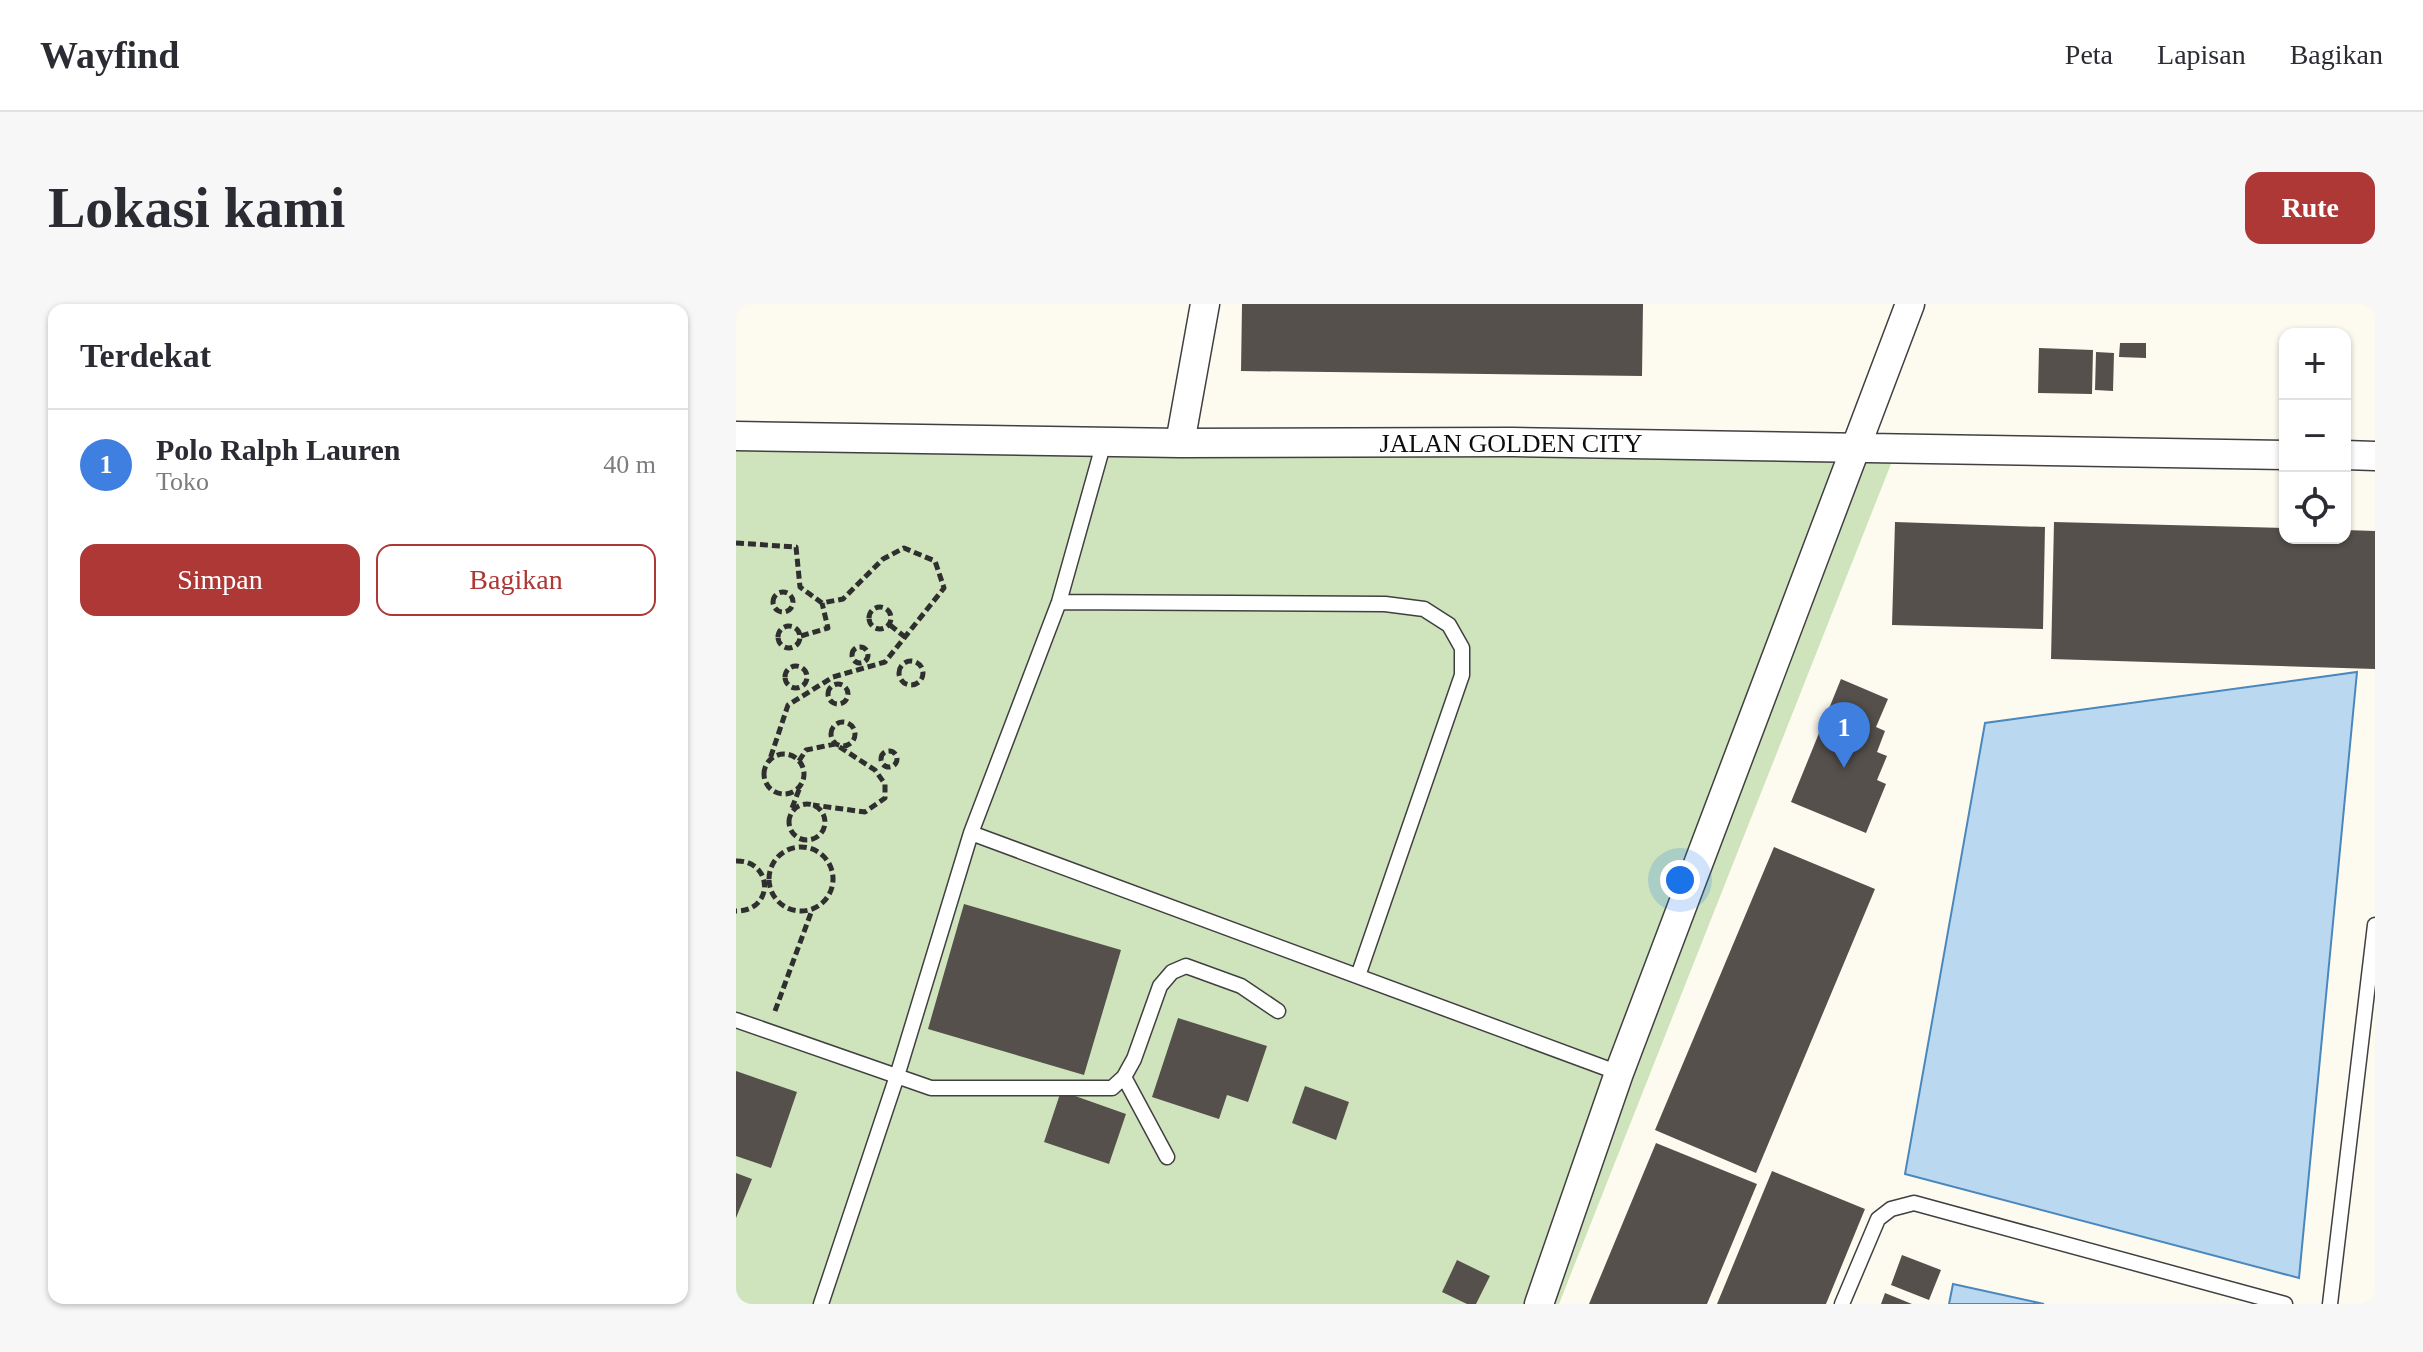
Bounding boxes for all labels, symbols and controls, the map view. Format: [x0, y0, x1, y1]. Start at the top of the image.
text: Wayfind [40, 34, 179, 76]
text: Peta [2065, 39, 2113, 70]
text: Lapisan [2157, 39, 2246, 70]
text: Bagikan [2290, 39, 2383, 70]
button: Rute [2245, 172, 2375, 244]
text: Lokasi kami [48, 177, 345, 239]
map controls [2279, 328, 2351, 544]
button: + [2279, 328, 2351, 400]
text: Terdekat [80, 337, 211, 374]
button: − [2279, 400, 2351, 472]
street label: JALAN GOLDEN CITY [1380, 429, 1643, 458]
text: Polo Ralph Lauren [156, 433, 401, 466]
text: 1 [100, 450, 113, 479]
text: 40 m [603, 450, 656, 479]
text: Toko [156, 467, 209, 496]
button: locate [2279, 472, 2351, 544]
button: Simpan [80, 544, 360, 616]
button: Bagikan [376, 544, 656, 616]
pin: 1 [1818, 702, 1870, 768]
your location [1660, 860, 1700, 900]

